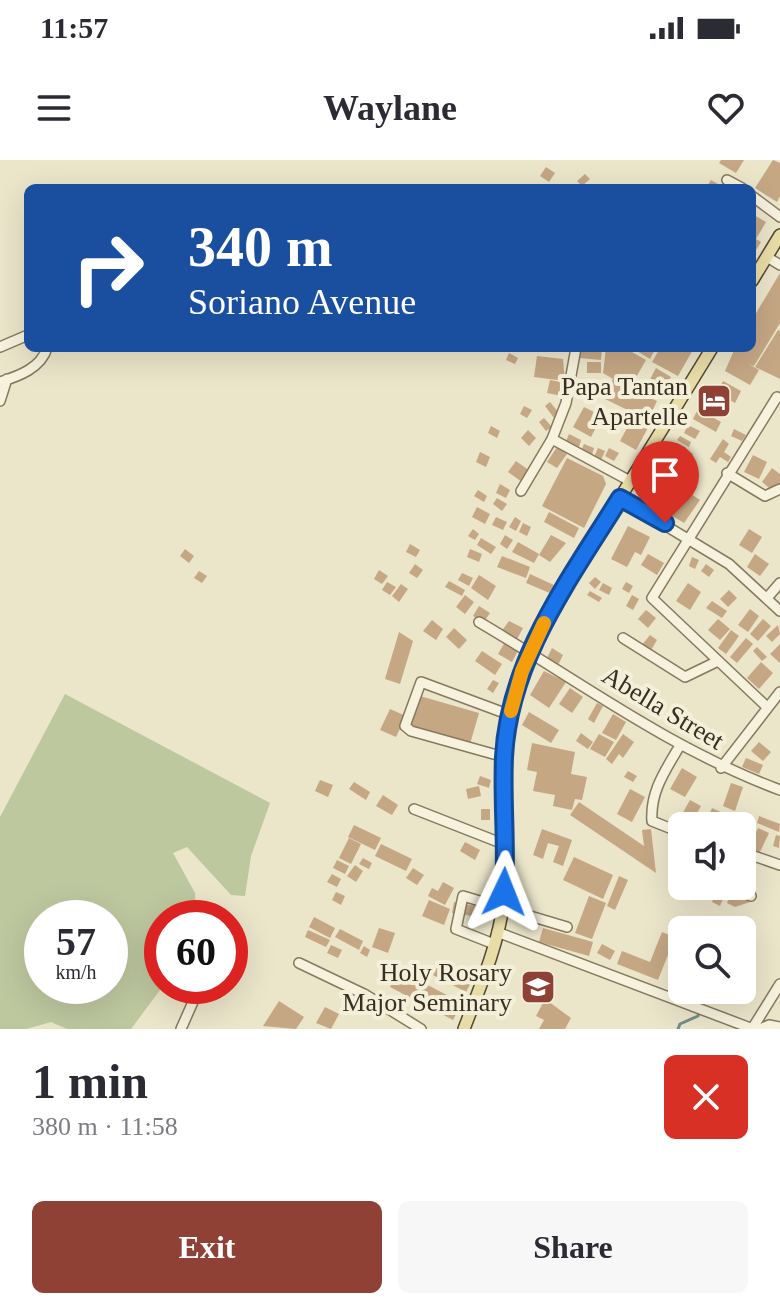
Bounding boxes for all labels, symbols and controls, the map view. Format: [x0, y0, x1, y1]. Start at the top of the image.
text: 11:57 [40, 11, 108, 44]
icon: menu [32, 86, 76, 130]
icon: heart [704, 86, 748, 130]
text: Waylane [323, 88, 457, 128]
icon: right [56, 216, 160, 320]
text: 340 m [188, 216, 333, 278]
text: Soriano Avenue [188, 282, 416, 322]
place label: Papa Tantan Apartelle [561, 372, 688, 431]
hotel icon: Papa Tantan Apartelle [695, 382, 733, 420]
pin [631, 441, 699, 523]
icon: arrive [643, 453, 687, 497]
street label: Abella Street [597, 660, 730, 756]
map controls [668, 812, 756, 1004]
button: sound [668, 812, 756, 900]
position arrow [462, 850, 546, 934]
speed limit sign: 60 [144, 900, 248, 1004]
button: search [668, 916, 756, 1004]
text: 57 [56, 919, 96, 964]
place label: Holy Rosary Major Seminary [342, 958, 512, 1017]
text: km/h [55, 961, 97, 983]
school or university icon: Holy Rosary Major Seminary [519, 968, 557, 1006]
text: 1 min [32, 1055, 148, 1108]
button: close [664, 1055, 748, 1139]
text: 380 m · 11:58 [32, 1112, 178, 1141]
button: Exit [32, 1201, 382, 1293]
button: Share [398, 1201, 748, 1293]

